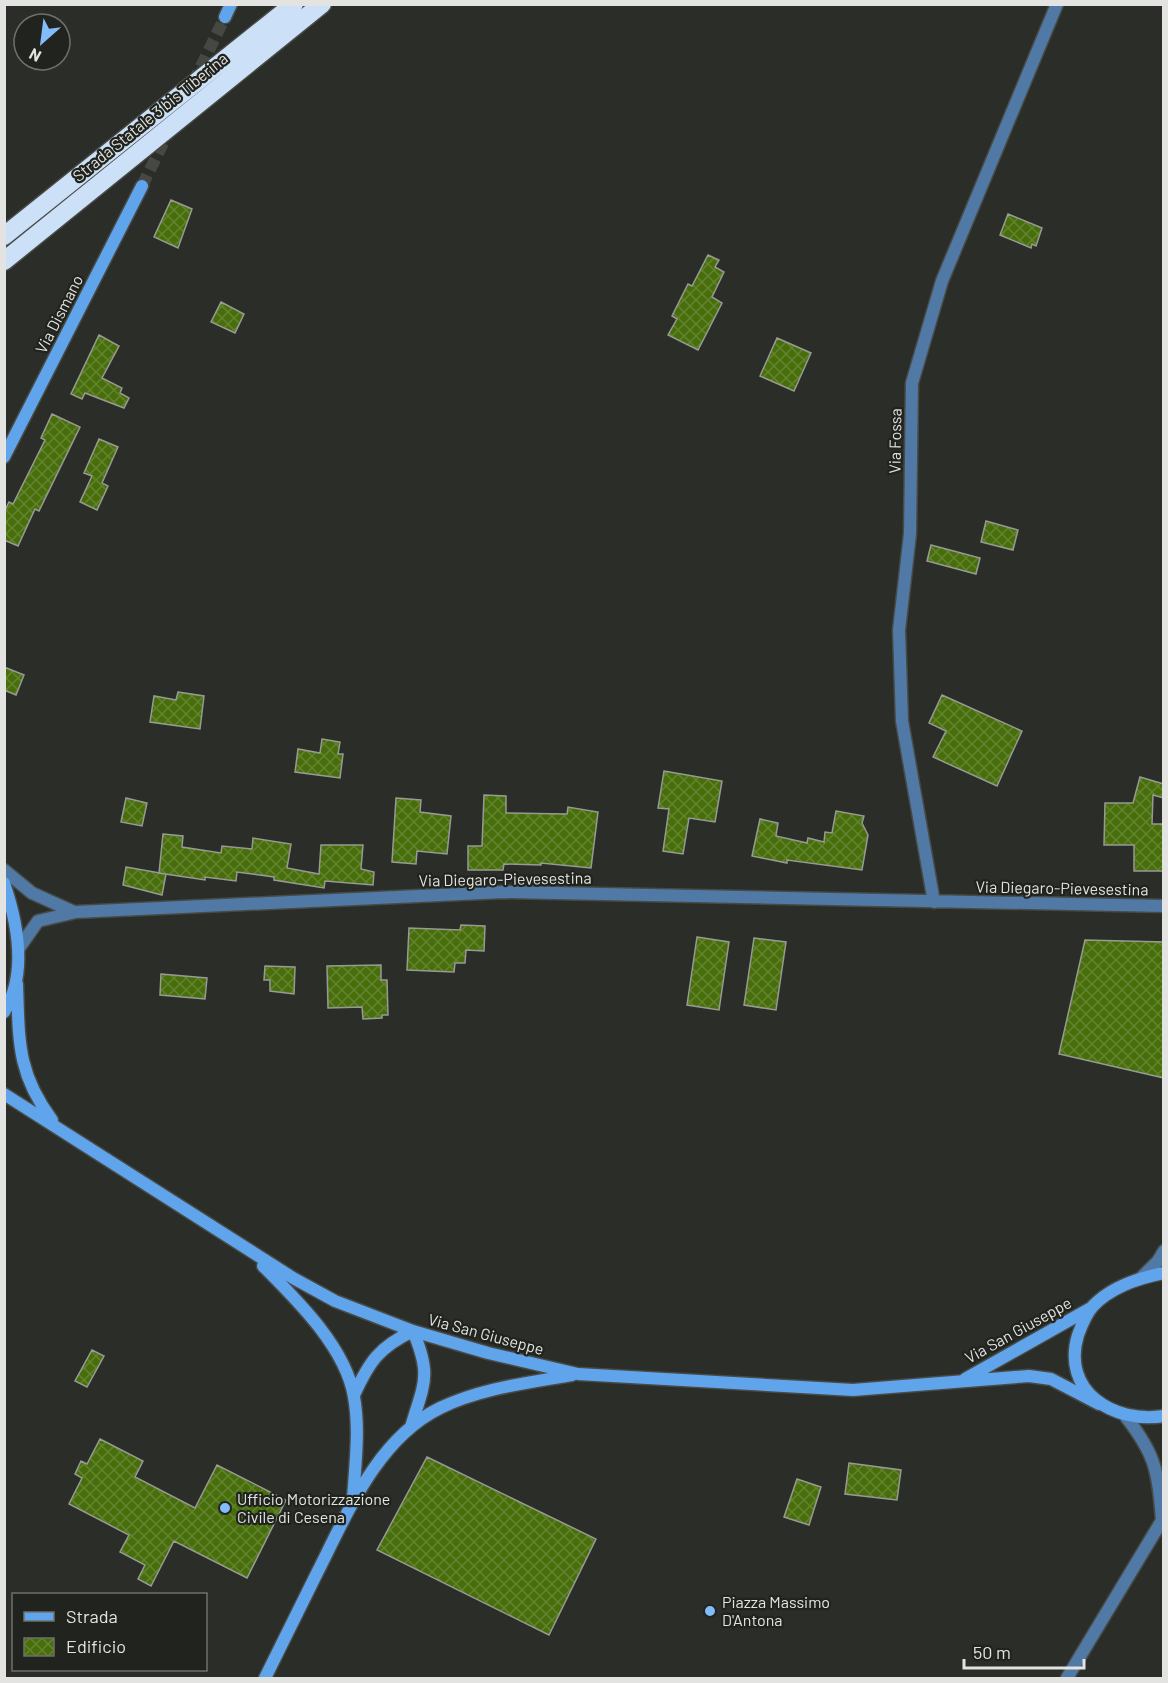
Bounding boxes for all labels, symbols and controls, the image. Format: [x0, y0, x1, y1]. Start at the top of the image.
north arrow [12, 12, 72, 72]
text: N [26, 45, 44, 67]
street label: Strada Statale 3 bis Tiberina [68, 48, 231, 185]
street label: Via Dismano [31, 272, 86, 356]
street label: Via Fossa [884, 408, 905, 474]
street label: Via Diegaro-Pievesestina [418, 867, 592, 890]
street label: Via Diegaro-Pievesestina [975, 876, 1149, 899]
street label: Via San Giuseppe [961, 1292, 1074, 1367]
street label: Via San Giuseppe [426, 1309, 546, 1358]
place label: Ufficio Motorizzazione Civile di Cesena [237, 1489, 390, 1526]
marker: Ufficio Motorizzazione Civile di Cesena [218, 1501, 232, 1515]
place label: Piazza Massimo D'Antona [722, 1592, 830, 1629]
legend [12, 1593, 207, 1671]
marker: Piazza Massimo D'Antona [703, 1604, 717, 1618]
text: Strada [66, 1605, 118, 1627]
scale bar [964, 1632, 1084, 1670]
text: Edificio [66, 1635, 126, 1657]
text: 50 m [973, 1641, 1011, 1663]

